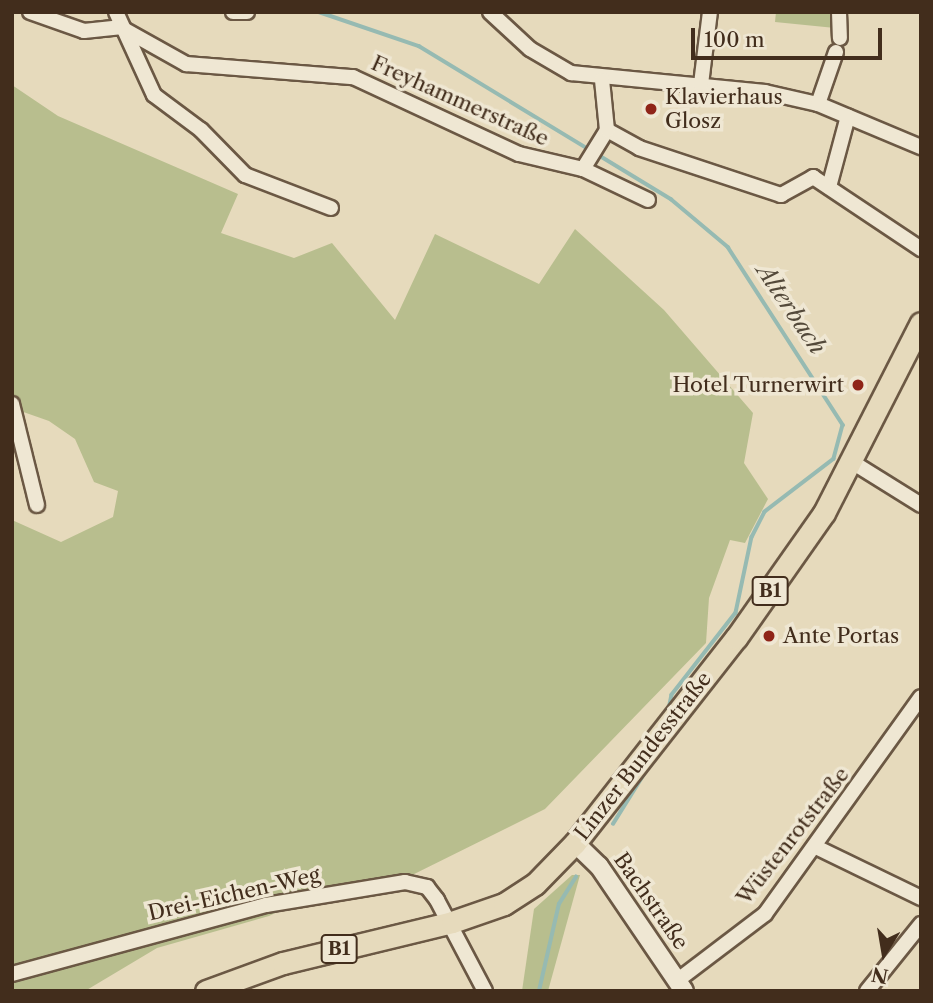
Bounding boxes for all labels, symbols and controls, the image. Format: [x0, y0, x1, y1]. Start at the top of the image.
scale bar [695, 14, 886, 58]
text: 100 m [704, 27, 765, 52]
street label: Freyhammerstraße [367, 51, 553, 151]
place label: Klavierhaus Glosz [665, 84, 783, 134]
marker: Klavierhaus Glosz [643, 101, 659, 117]
water label: Alterbach [751, 258, 831, 360]
place label: Hotel Turnerwirt [672, 372, 844, 398]
marker: Hotel Turnerwirt [850, 377, 866, 393]
road number: B1 [751, 576, 789, 606]
place label: Ante Portas [783, 623, 899, 649]
marker: Ante Portas [761, 628, 777, 644]
street label: Linzer Bundesstraße [569, 667, 717, 845]
street label: Wüstenrotstraße [732, 762, 854, 910]
street label: Bachstraße [608, 848, 694, 954]
street label: Drei-Eichen-Weg [146, 862, 322, 926]
north arrow [849, 919, 919, 989]
road number: B1 [320, 934, 358, 965]
text: N [870, 962, 890, 988]

